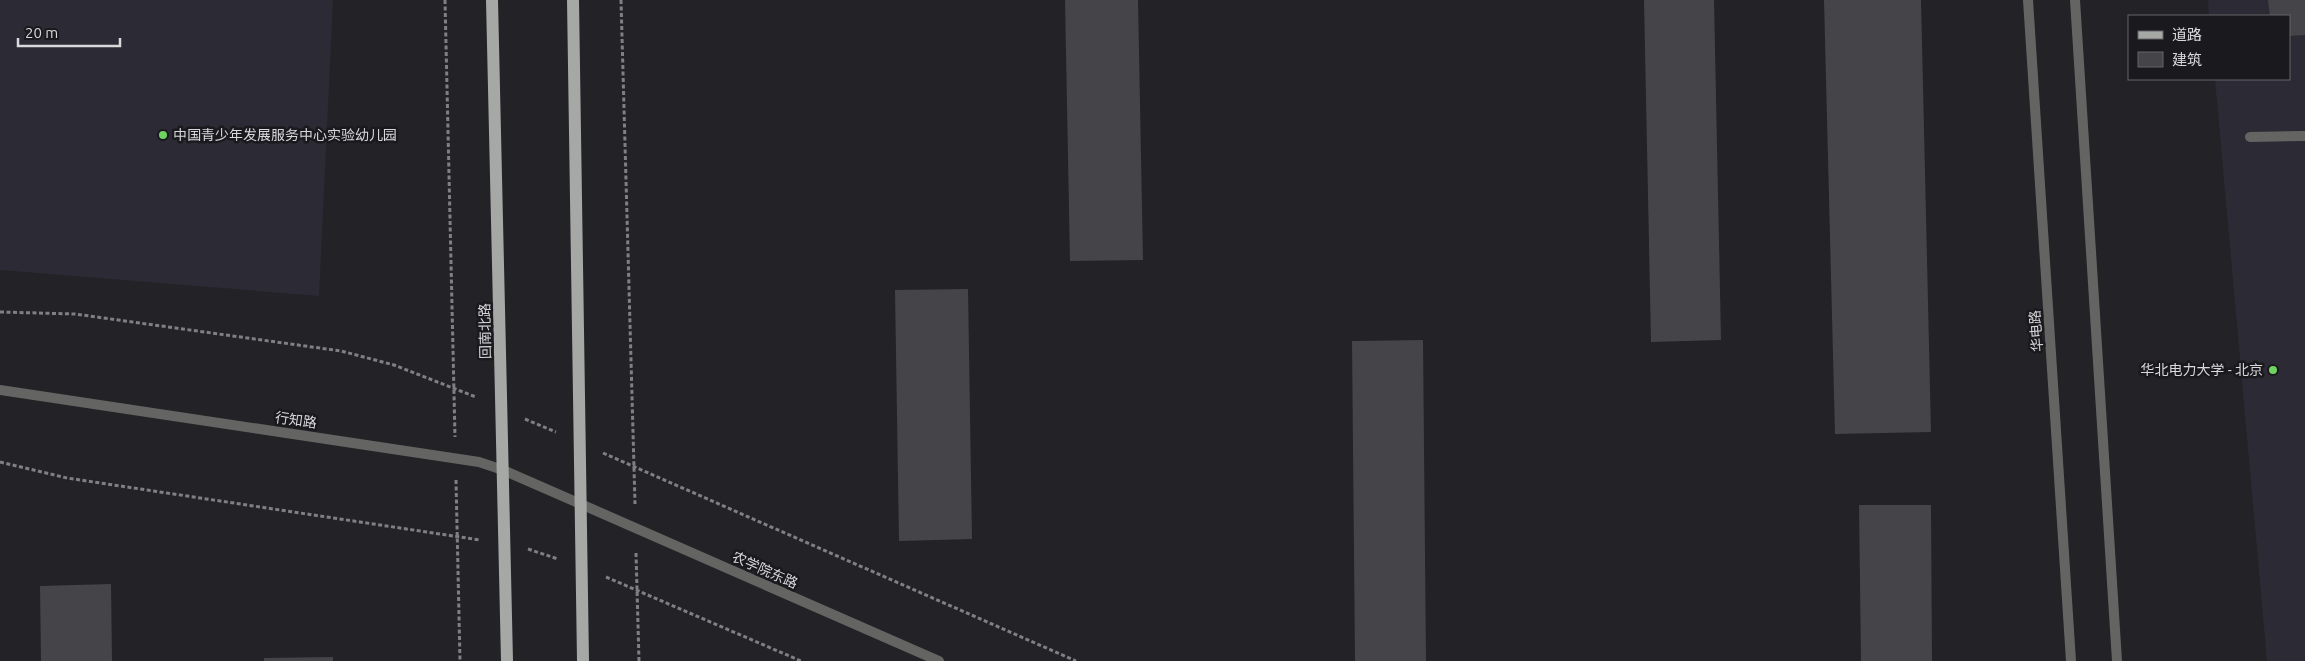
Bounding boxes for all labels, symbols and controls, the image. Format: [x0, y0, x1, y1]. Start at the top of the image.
scale bar [18, 15, 120, 47]
legend [2128, 15, 2290, 80]
text: 20 m [25, 24, 58, 41]
text: 道路 [2172, 26, 2202, 43]
text: 建筑 [2172, 51, 2202, 68]
place label: 中国青少年发展服务中心实验幼儿园 [173, 127, 397, 143]
marker: 中国青少年发展服务中心实验幼儿园 [157, 129, 169, 141]
street label: 回南北路 [477, 303, 493, 359]
street label: 华电路 [2027, 309, 2045, 353]
place label: 华北电力大学 - 北京 [2141, 362, 2263, 378]
marker: 华北电力大学 - 北京 [2267, 364, 2279, 376]
street label: 行知路 [274, 409, 318, 431]
street label: 农学院东路 [730, 548, 800, 592]

